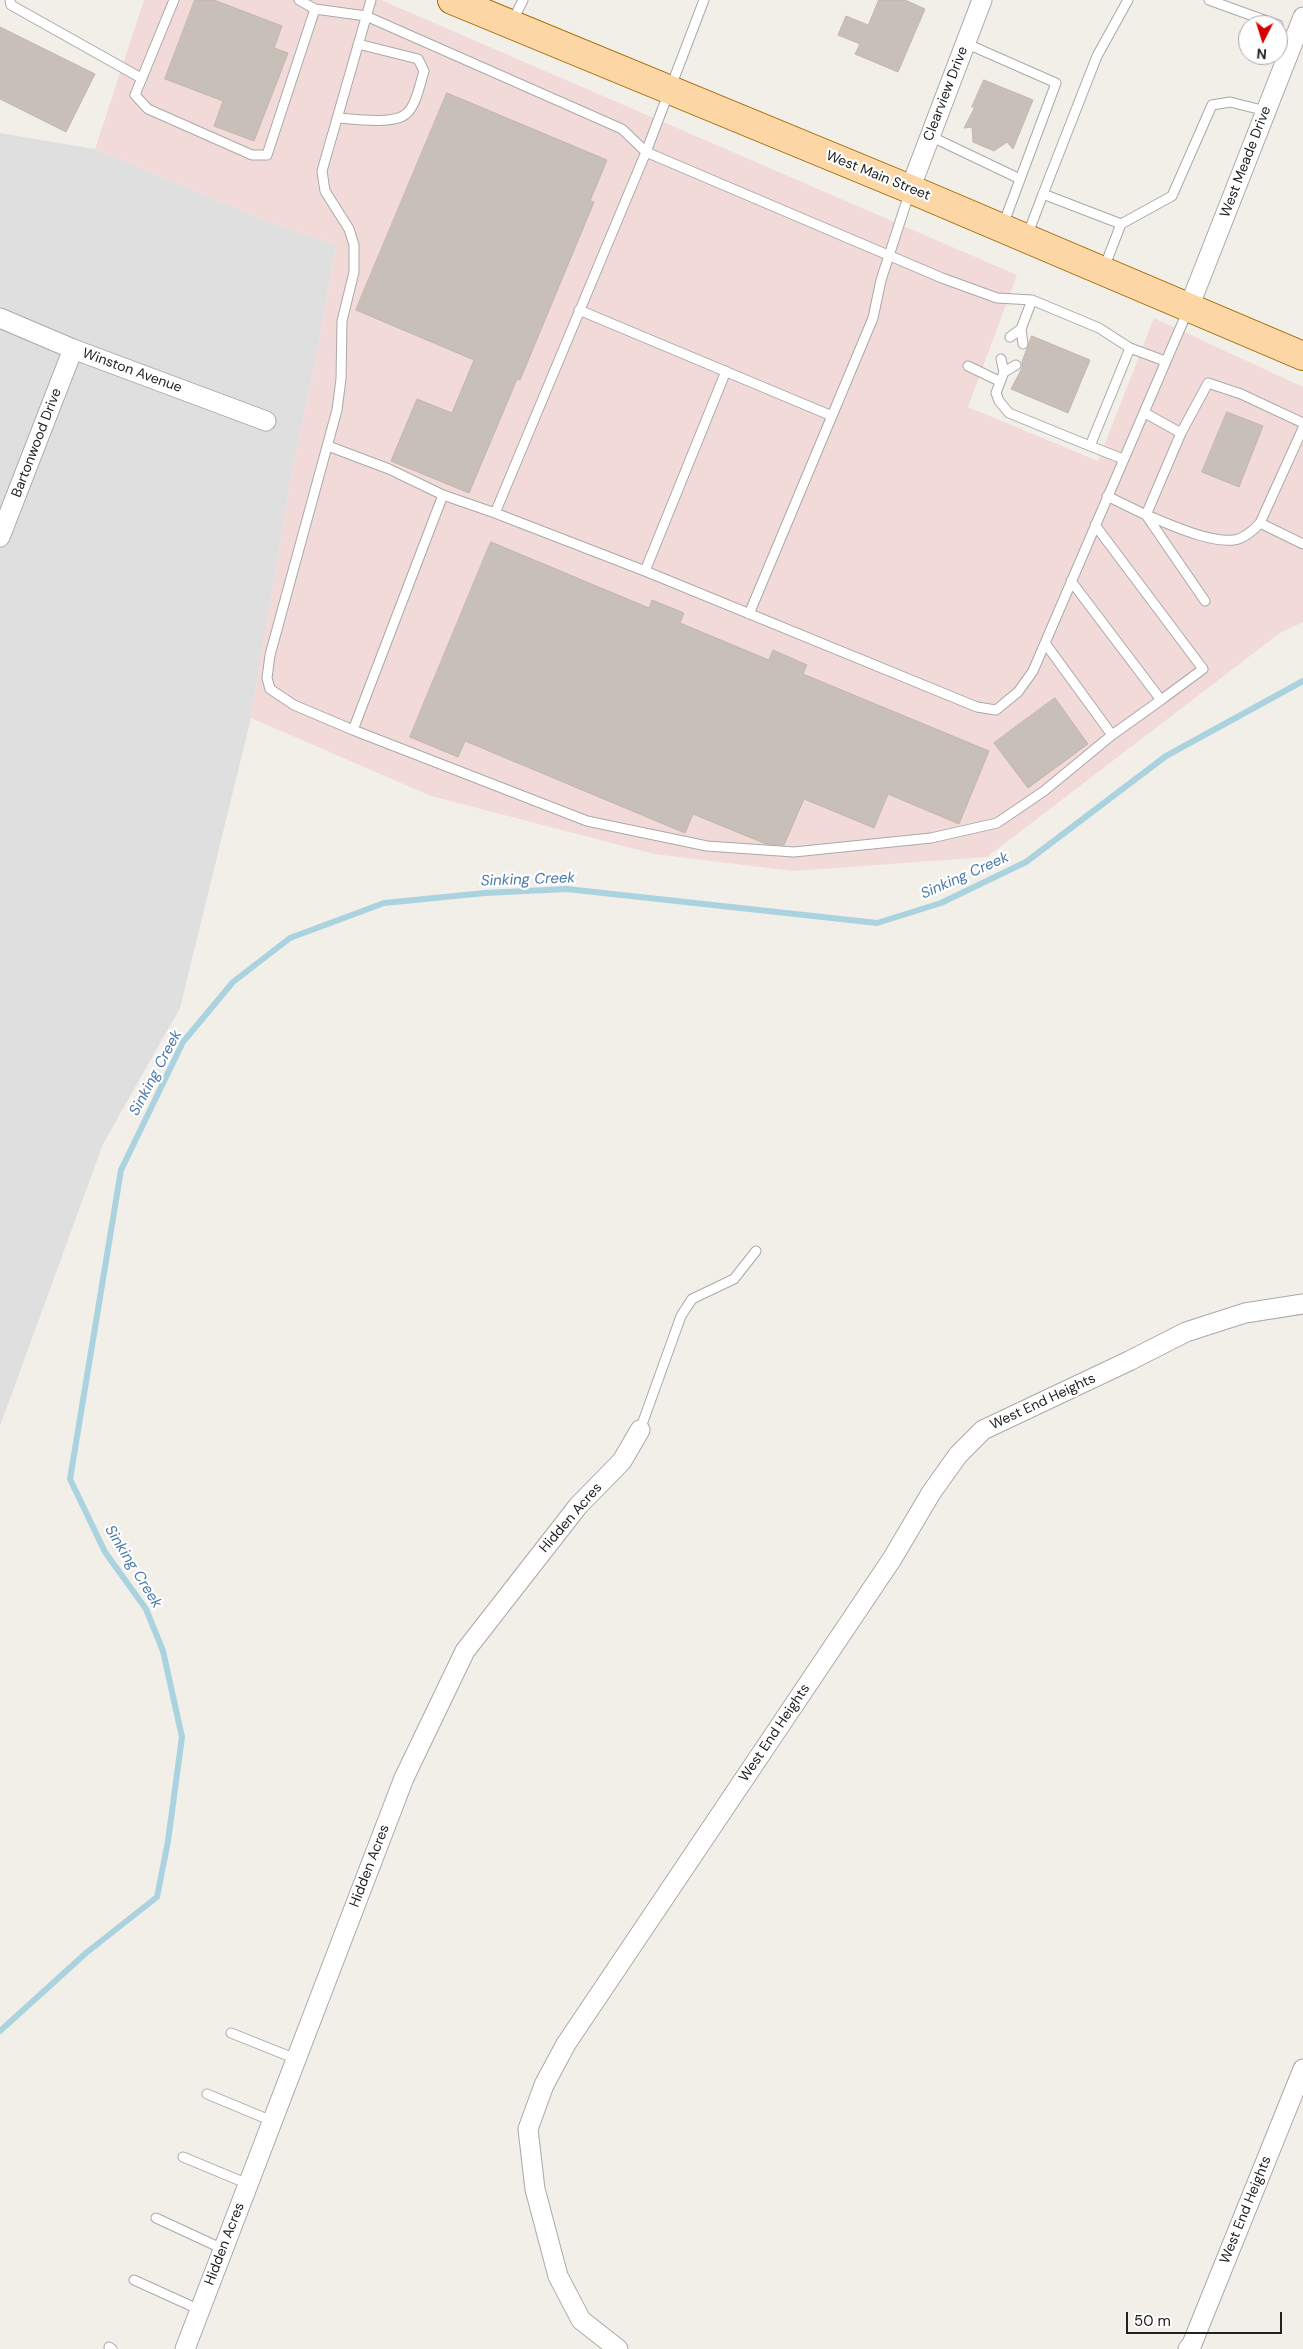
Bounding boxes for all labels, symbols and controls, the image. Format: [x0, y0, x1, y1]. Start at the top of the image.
north arrow [1238, 15, 1288, 65]
street label: Clearview Drive [920, 44, 972, 144]
text: N [1256, 45, 1268, 63]
street label: West Meade Drive [1217, 104, 1275, 220]
street label: West Main Street [823, 147, 933, 205]
street label: Winston Avenue [80, 345, 184, 397]
street label: Bartonwood Drive [8, 386, 66, 500]
water label: Sinking Creek [918, 849, 1012, 903]
water label: Sinking Creek [481, 869, 575, 891]
water label: Sinking Creek [126, 1027, 186, 1119]
street label: West End Heights [988, 1370, 1098, 1434]
street label: Hidden Acres [536, 1480, 606, 1556]
water label: Sinking Creek [100, 1522, 166, 1612]
street label: West End Heights [736, 1681, 814, 1785]
street label: Hidden Acres [347, 1822, 393, 1910]
street label: West End Heights [1217, 2154, 1275, 2266]
street label: Hidden Acres [202, 2200, 248, 2288]
scale bar [1128, 2302, 1284, 2334]
text: 50 m [1134, 2311, 1171, 2331]

